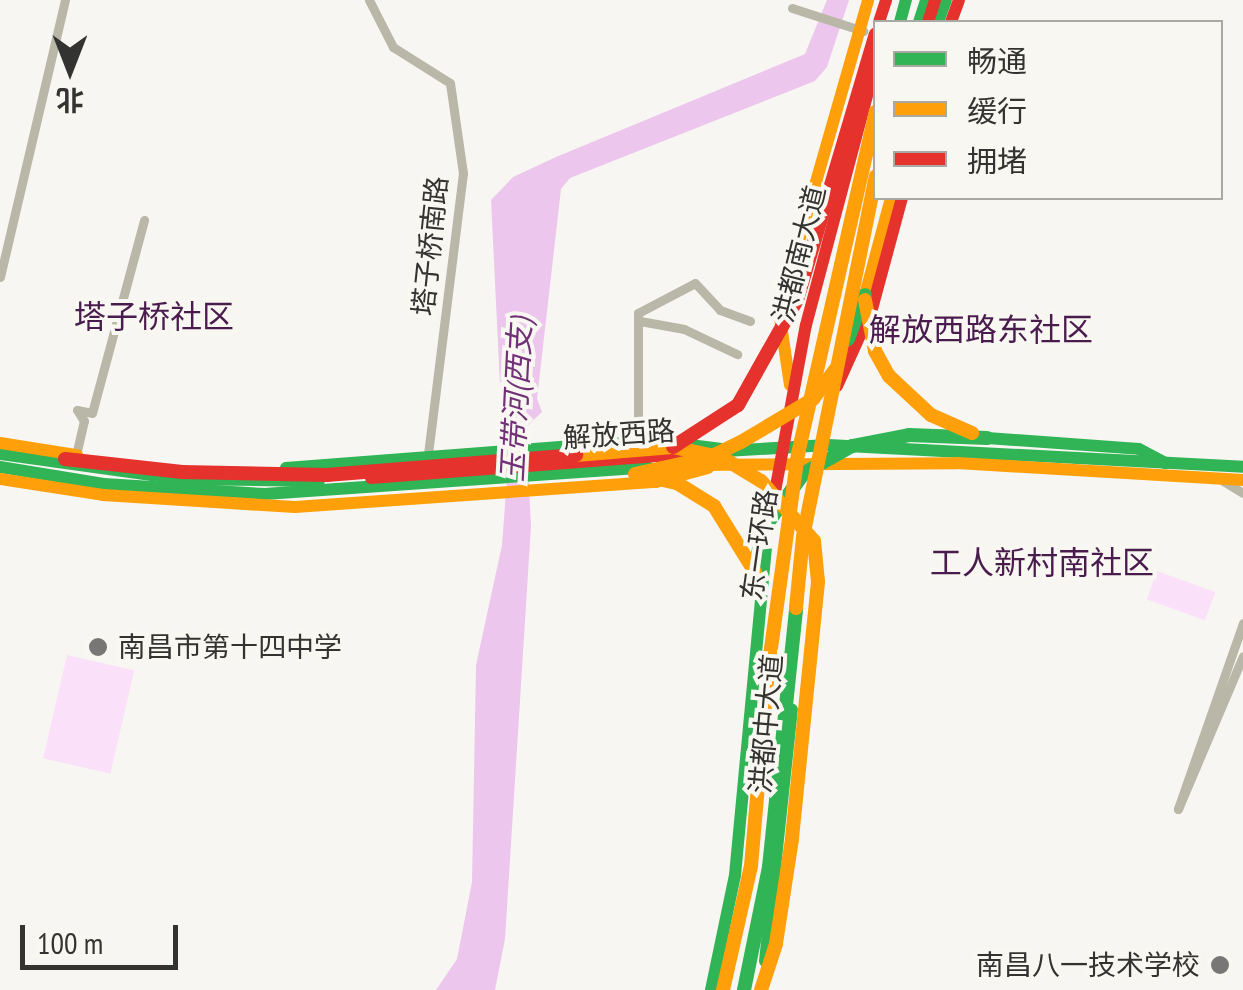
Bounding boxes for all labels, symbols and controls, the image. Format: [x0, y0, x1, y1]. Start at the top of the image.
north arrow [20, 20, 120, 120]
legend [873, 20, 1223, 200]
text: 畅通 [967, 41, 1027, 80]
text: 北 [56, 82, 84, 119]
text: 缓行 [967, 91, 1027, 130]
text: 拥堵 [967, 141, 1027, 180]
street label: 塔子桥南路 [406, 175, 454, 317]
street label: 洪都南大道 [766, 182, 832, 326]
district label: 塔子桥社区 [74, 297, 234, 335]
district label: 解放西路东社区 [869, 310, 1093, 348]
water label: 玉带河(西支) [494, 317, 538, 483]
street label: 解放西路 [562, 413, 676, 455]
street label: 东一环路 [735, 487, 783, 603]
district label: 工人新村南社区 [930, 543, 1154, 581]
place label: 南昌市第十四中学 [118, 630, 342, 664]
marker: 南昌市第十四中学 [87, 636, 109, 658]
street label: 洪都中大道 [743, 653, 789, 795]
scale bar [25, 905, 182, 967]
text: 100 m [37, 923, 103, 962]
place label: 南昌八一技术学校 [976, 948, 1200, 982]
marker: 南昌八一技术学校 [1209, 954, 1231, 976]

